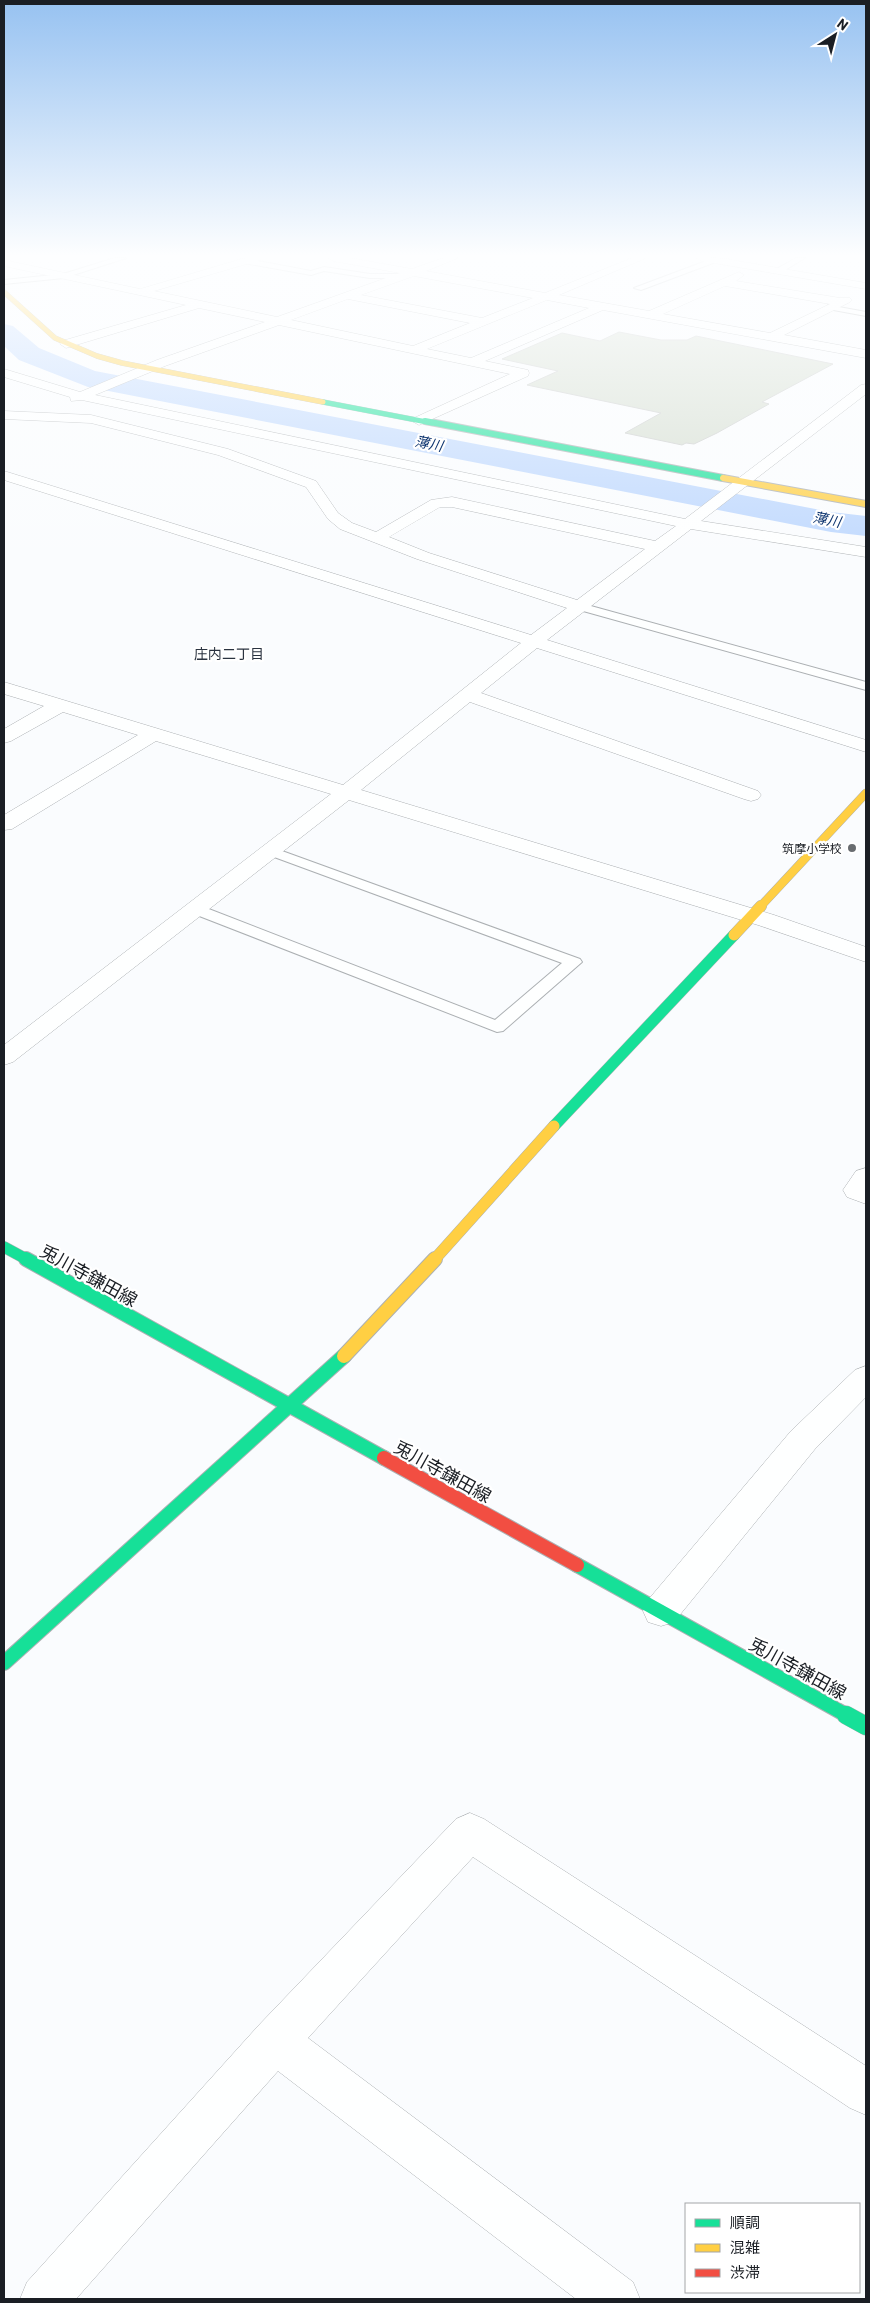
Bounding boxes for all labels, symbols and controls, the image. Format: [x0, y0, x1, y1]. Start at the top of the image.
north arrow [810, 10, 860, 60]
text: N [834, 14, 852, 34]
water label: 薄川 [414, 432, 446, 454]
water label: 薄川 [812, 508, 844, 530]
district label: 庄内二丁目 [194, 645, 264, 662]
place label: 筑摩小学校 [782, 841, 842, 855]
marker: 筑摩小学校 [846, 842, 858, 854]
street label: 兎川寺鎌田線 [36, 1239, 142, 1311]
street label: 兎川寺鎌田線 [390, 1435, 496, 1507]
street label: 兎川寺鎌田線 [745, 1632, 851, 1704]
legend [685, 2203, 860, 2293]
text: 順調 [730, 2213, 760, 2231]
text: 混雑 [730, 2238, 760, 2256]
text: 渋滞 [730, 2263, 760, 2281]

